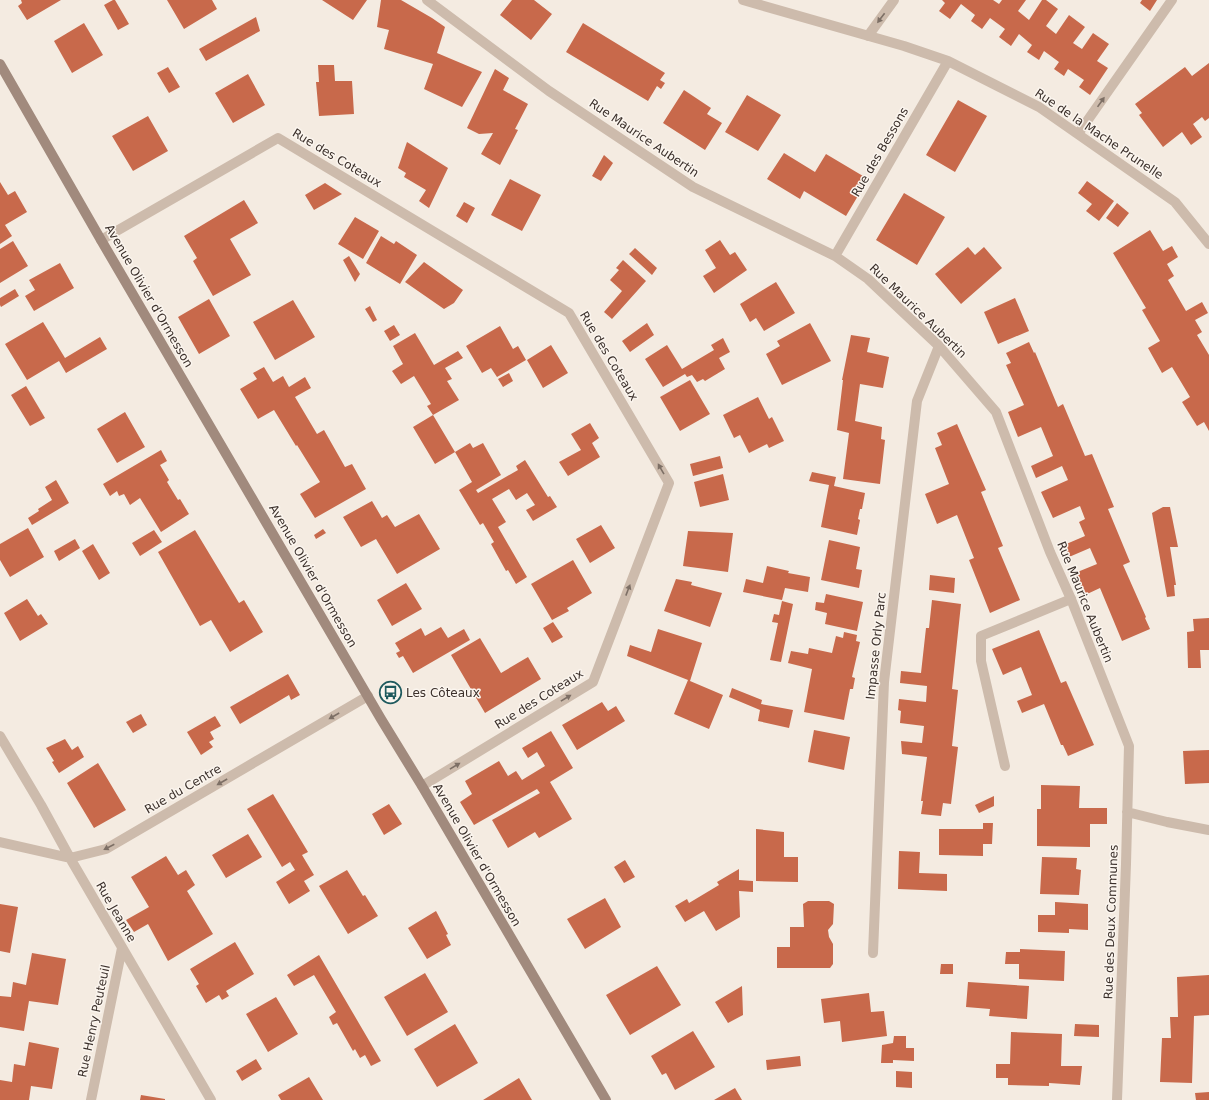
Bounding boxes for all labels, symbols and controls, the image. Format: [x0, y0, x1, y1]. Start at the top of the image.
one-way arrow [877, 12, 885, 23]
street label: Rue de la Mache Prunelle [1032, 86, 1166, 182]
street label: Rue Maurice Aubertin [586, 96, 702, 180]
one-way arrow [1097, 97, 1105, 107]
street label: Rue des Bessons [849, 105, 911, 199]
street label: Rue des Coteaux [290, 126, 384, 190]
street label: Avenue Olivier d'Ormesson [102, 222, 196, 370]
street label: Rue Maurice Aubertin [867, 261, 969, 361]
street label: Rue des Coteaux [577, 309, 641, 403]
one-way arrow [658, 463, 665, 475]
street label: Avenue Olivier d'Ormesson [266, 502, 360, 650]
street label: Rue Maurice Aubertin [1054, 539, 1116, 665]
one-way arrow [626, 583, 632, 595]
street label: Impasse Orly Parc [863, 592, 889, 700]
street label: Rue des Coteaux [492, 666, 586, 732]
bus stop icon: Les Côteaux [378, 680, 404, 706]
place label: Les Côteaux [406, 686, 480, 700]
one-way arrow [560, 695, 572, 702]
one-way arrow [328, 713, 340, 720]
street label: Rue du Centre [142, 761, 224, 817]
one-way arrow [449, 762, 461, 769]
one-way arrow [216, 778, 228, 785]
street label: Avenue Olivier d'Ormesson [430, 781, 524, 929]
one-way arrow [104, 844, 115, 850]
street label: Rue des Deux Communes [1101, 844, 1121, 1000]
street label: Rue Jeanne [93, 879, 139, 945]
street label: Rue Henry Peuteuil [75, 963, 113, 1079]

